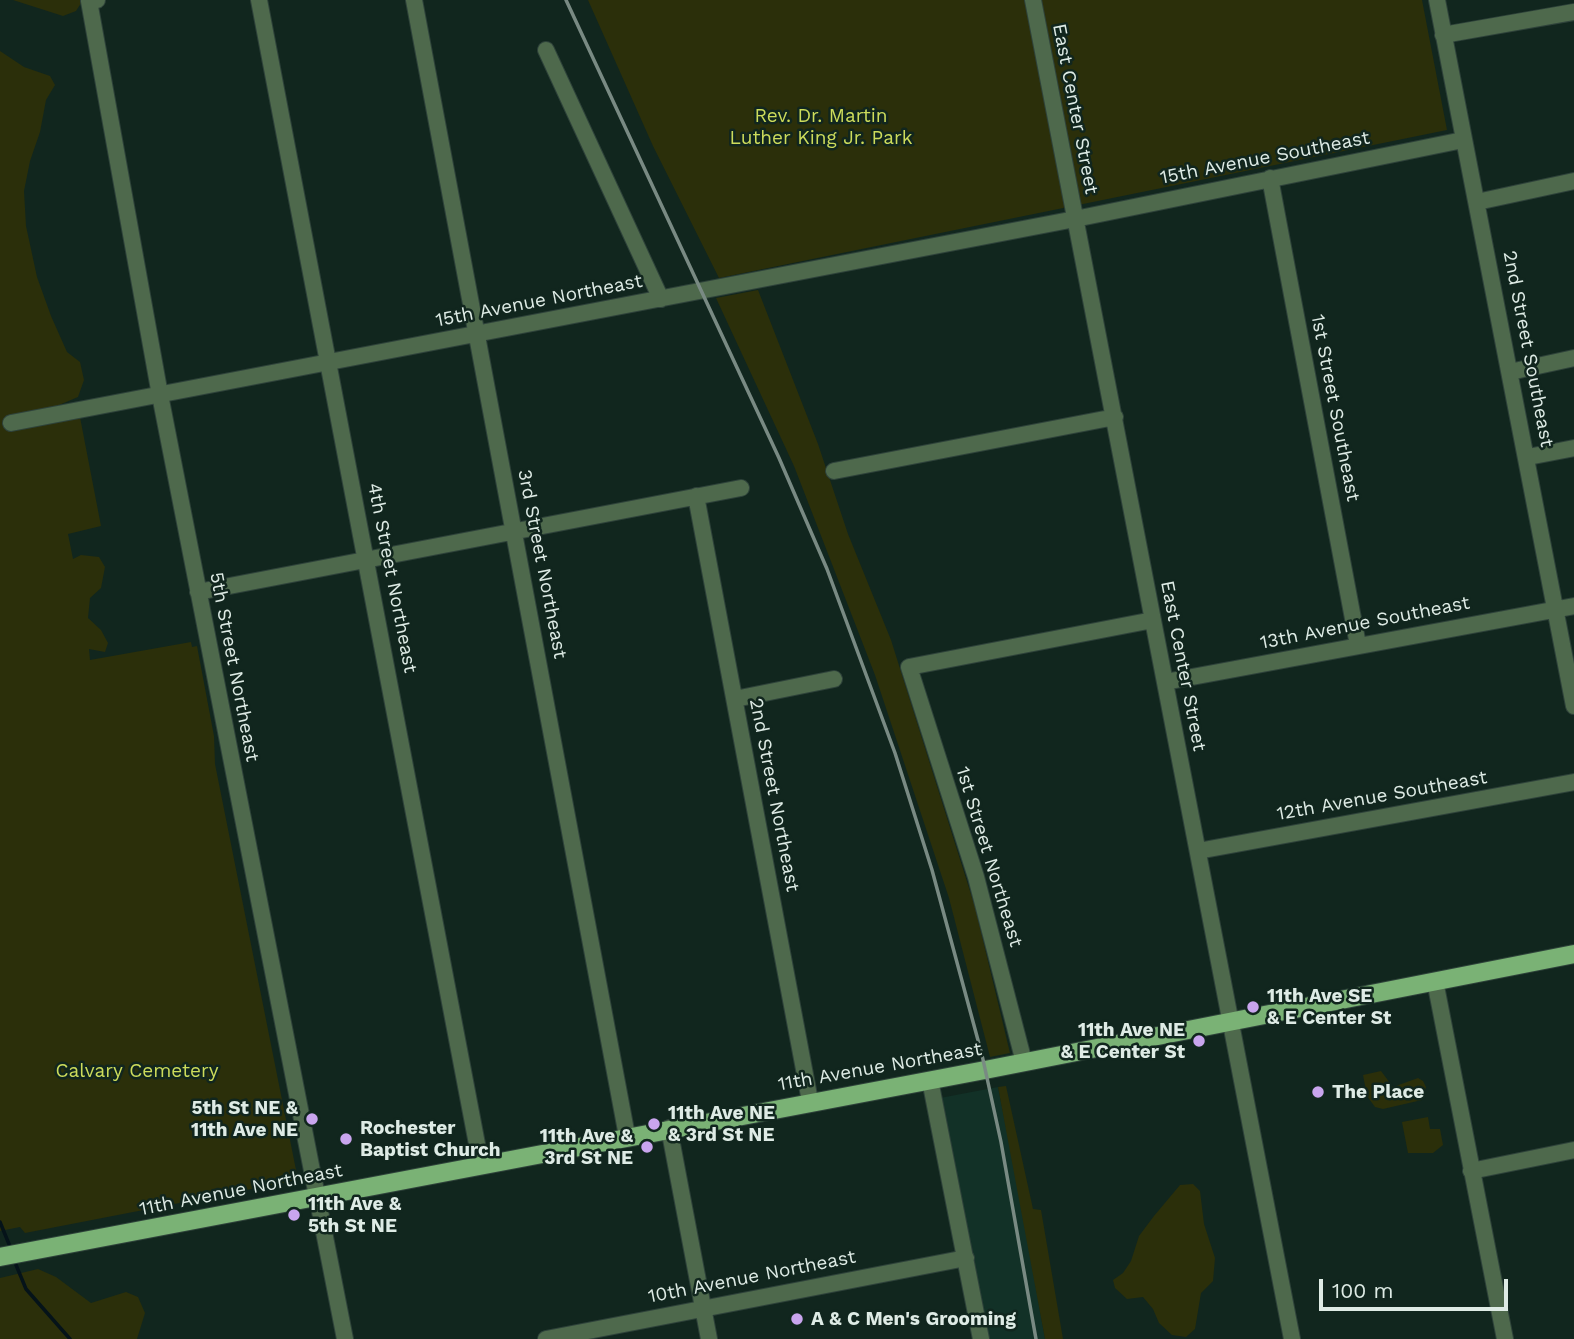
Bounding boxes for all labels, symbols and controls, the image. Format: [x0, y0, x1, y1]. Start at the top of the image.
street label: East Center Street [1047, 22, 1103, 196]
park label: Rev. Dr. Martin Luther King Jr. Park [730, 105, 912, 149]
street label: 15th Avenue Southeast [1158, 126, 1372, 190]
street label: 2nd Street Southeast [1498, 249, 1558, 449]
street label: 15th Avenue Northeast [434, 270, 644, 332]
street label: 1st Street Southeast [1306, 312, 1364, 504]
street label: 3rd Street Northeast [512, 467, 572, 661]
street label: 4th Street Northeast [362, 481, 422, 675]
street label: 5th Street Northeast [204, 570, 264, 764]
street label: East Center Street [1155, 579, 1211, 753]
street label: 13th Avenue Southeast [1258, 591, 1472, 655]
street label: 2nd Street Northeast [744, 696, 804, 894]
street label: 1st Street Northeast [951, 764, 1027, 950]
street label: 12th Avenue Southeast [1275, 766, 1489, 826]
place label: 11th Ave SE & E Center St [1267, 985, 1391, 1029]
marker: 11th Ave SE & E Center St [1245, 999, 1261, 1015]
place label: 11th Ave NE & E Center St [1061, 1019, 1185, 1063]
marker: 11th Ave NE & E Center St [1191, 1033, 1207, 1049]
street label: 11th Avenue Northeast [776, 1038, 984, 1096]
park label: Calvary Cemetery [56, 1060, 218, 1082]
place label: The Place [1332, 1081, 1424, 1103]
marker: The Place [1310, 1084, 1326, 1100]
place label: 5th St NE & 11th Ave NE [191, 1097, 298, 1141]
place label: 11th Ave NE & 3rd St NE [668, 1102, 775, 1146]
marker: 5th St NE & 11th Ave NE [304, 1111, 320, 1127]
marker: 11th Ave NE & 3rd St NE [646, 1116, 662, 1132]
place label: Rochester Baptist Church [360, 1117, 501, 1161]
place label: 11th Ave & 3rd St NE [540, 1125, 633, 1169]
marker: Rochester Baptist Church [338, 1131, 354, 1147]
marker: 11th Ave & 3rd St NE [639, 1139, 655, 1155]
street label: 11th Avenue Northeast [137, 1159, 345, 1221]
place label: 11th Ave & 5th St NE [308, 1193, 401, 1237]
marker: 11th Ave & 5th St NE [286, 1207, 302, 1223]
street label: 10th Avenue Northeast [646, 1246, 858, 1308]
scale bar [1322, 1266, 1511, 1310]
text: 100 m [1332, 1278, 1394, 1303]
place label: A & C Men's Grooming [811, 1308, 1016, 1330]
marker: A & C Men's Grooming [789, 1311, 805, 1327]

